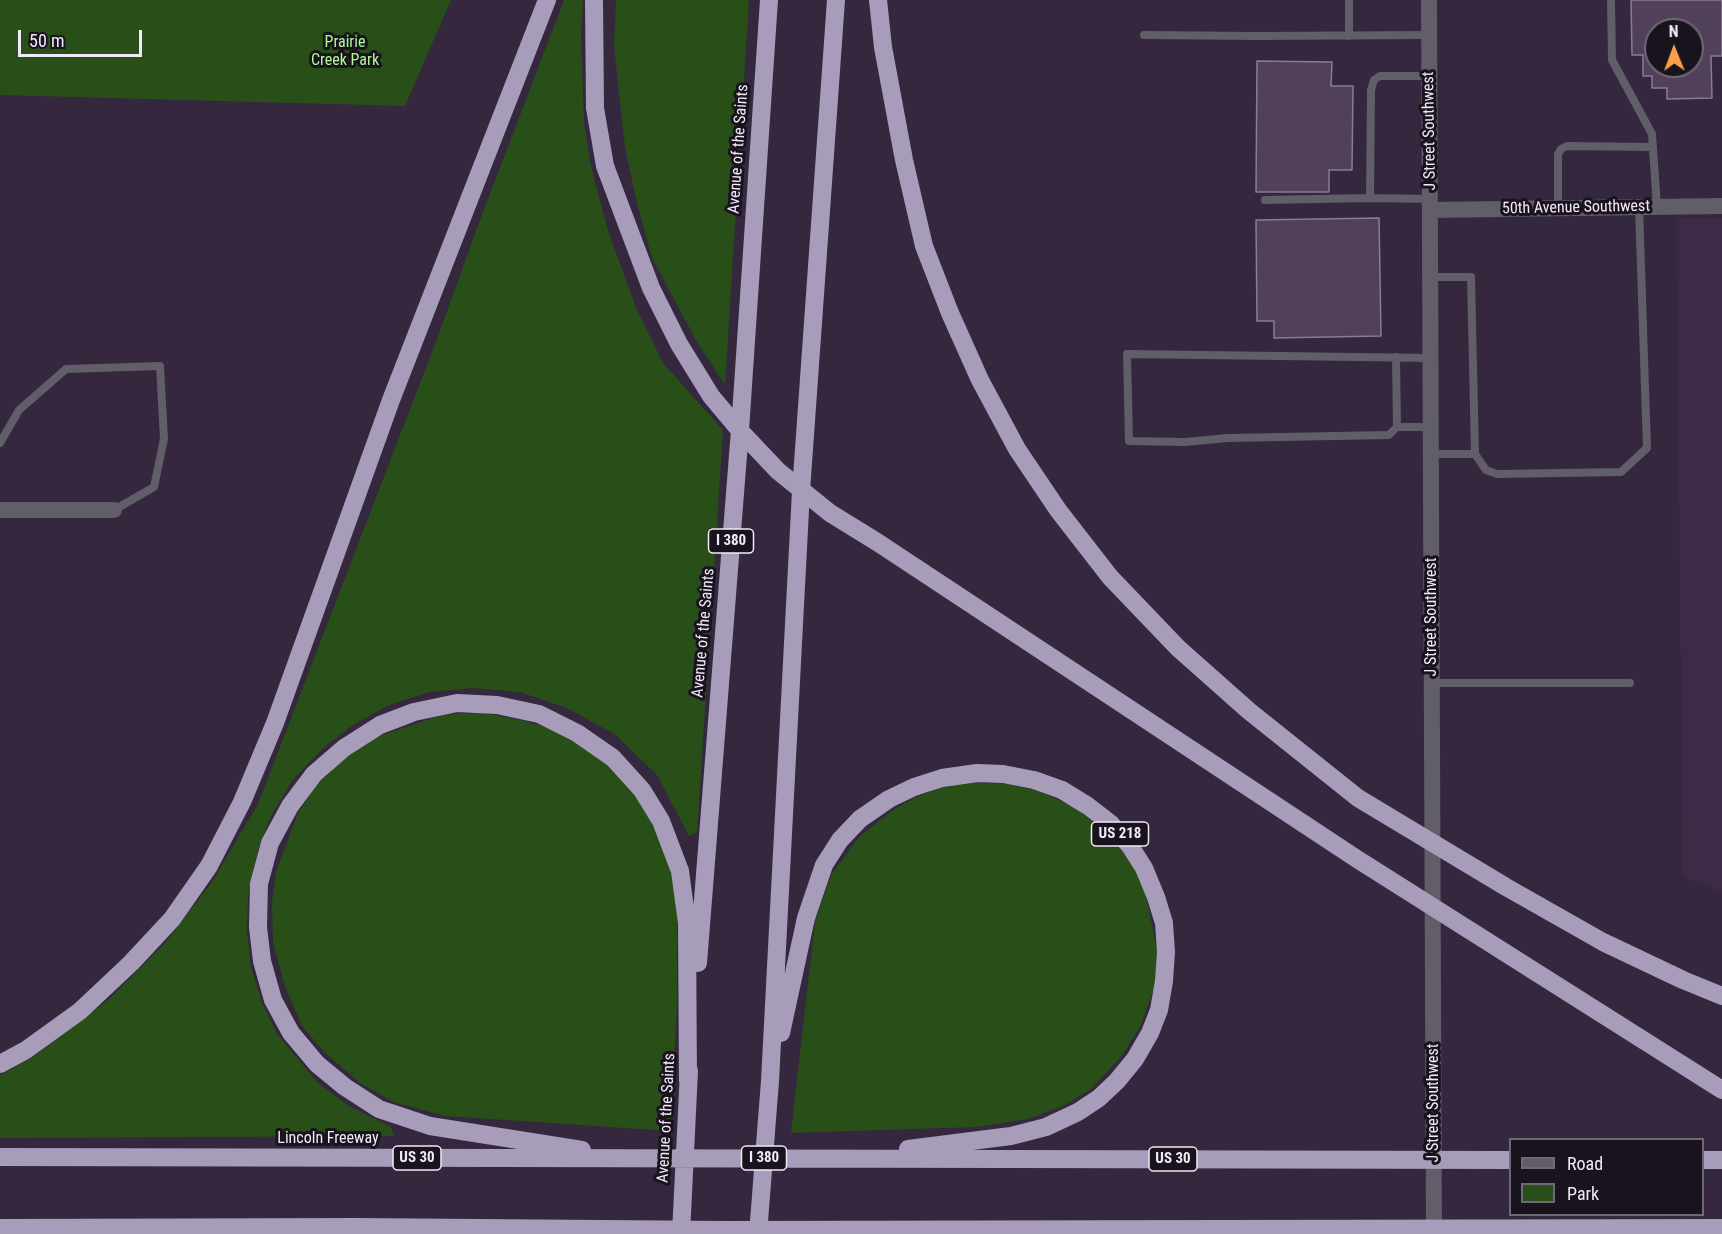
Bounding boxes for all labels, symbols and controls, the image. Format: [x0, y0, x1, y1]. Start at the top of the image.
scale bar [21, 18, 146, 56]
north arrow [1644, 18, 1704, 78]
text: N [1669, 22, 1679, 41]
text: 50 m [29, 30, 64, 51]
park label: Prairie Creek Park [311, 33, 379, 71]
street label: J Street Southwest [1419, 71, 1441, 191]
street label: Avenue of the Saints [725, 84, 753, 214]
street label: 50th Avenue Southwest [1502, 197, 1650, 219]
road number: I 380 [708, 529, 754, 553]
street label: J Street Southwest [1422, 557, 1442, 677]
street label: Avenue of the Saints [689, 568, 719, 698]
road number: US 218 [1092, 822, 1148, 846]
street label: J Street Southwest [1424, 1043, 1444, 1163]
street label: Avenue of the Saints [654, 1053, 680, 1183]
street label: Lincoln Freeway [277, 1129, 379, 1149]
legend [1509, 1138, 1704, 1216]
road number: US 30 [393, 1146, 441, 1170]
road number: I 380 [742, 1146, 786, 1170]
road number: US 30 [1149, 1147, 1197, 1171]
text: Road [1567, 1153, 1603, 1174]
text: Park [1567, 1183, 1599, 1204]

